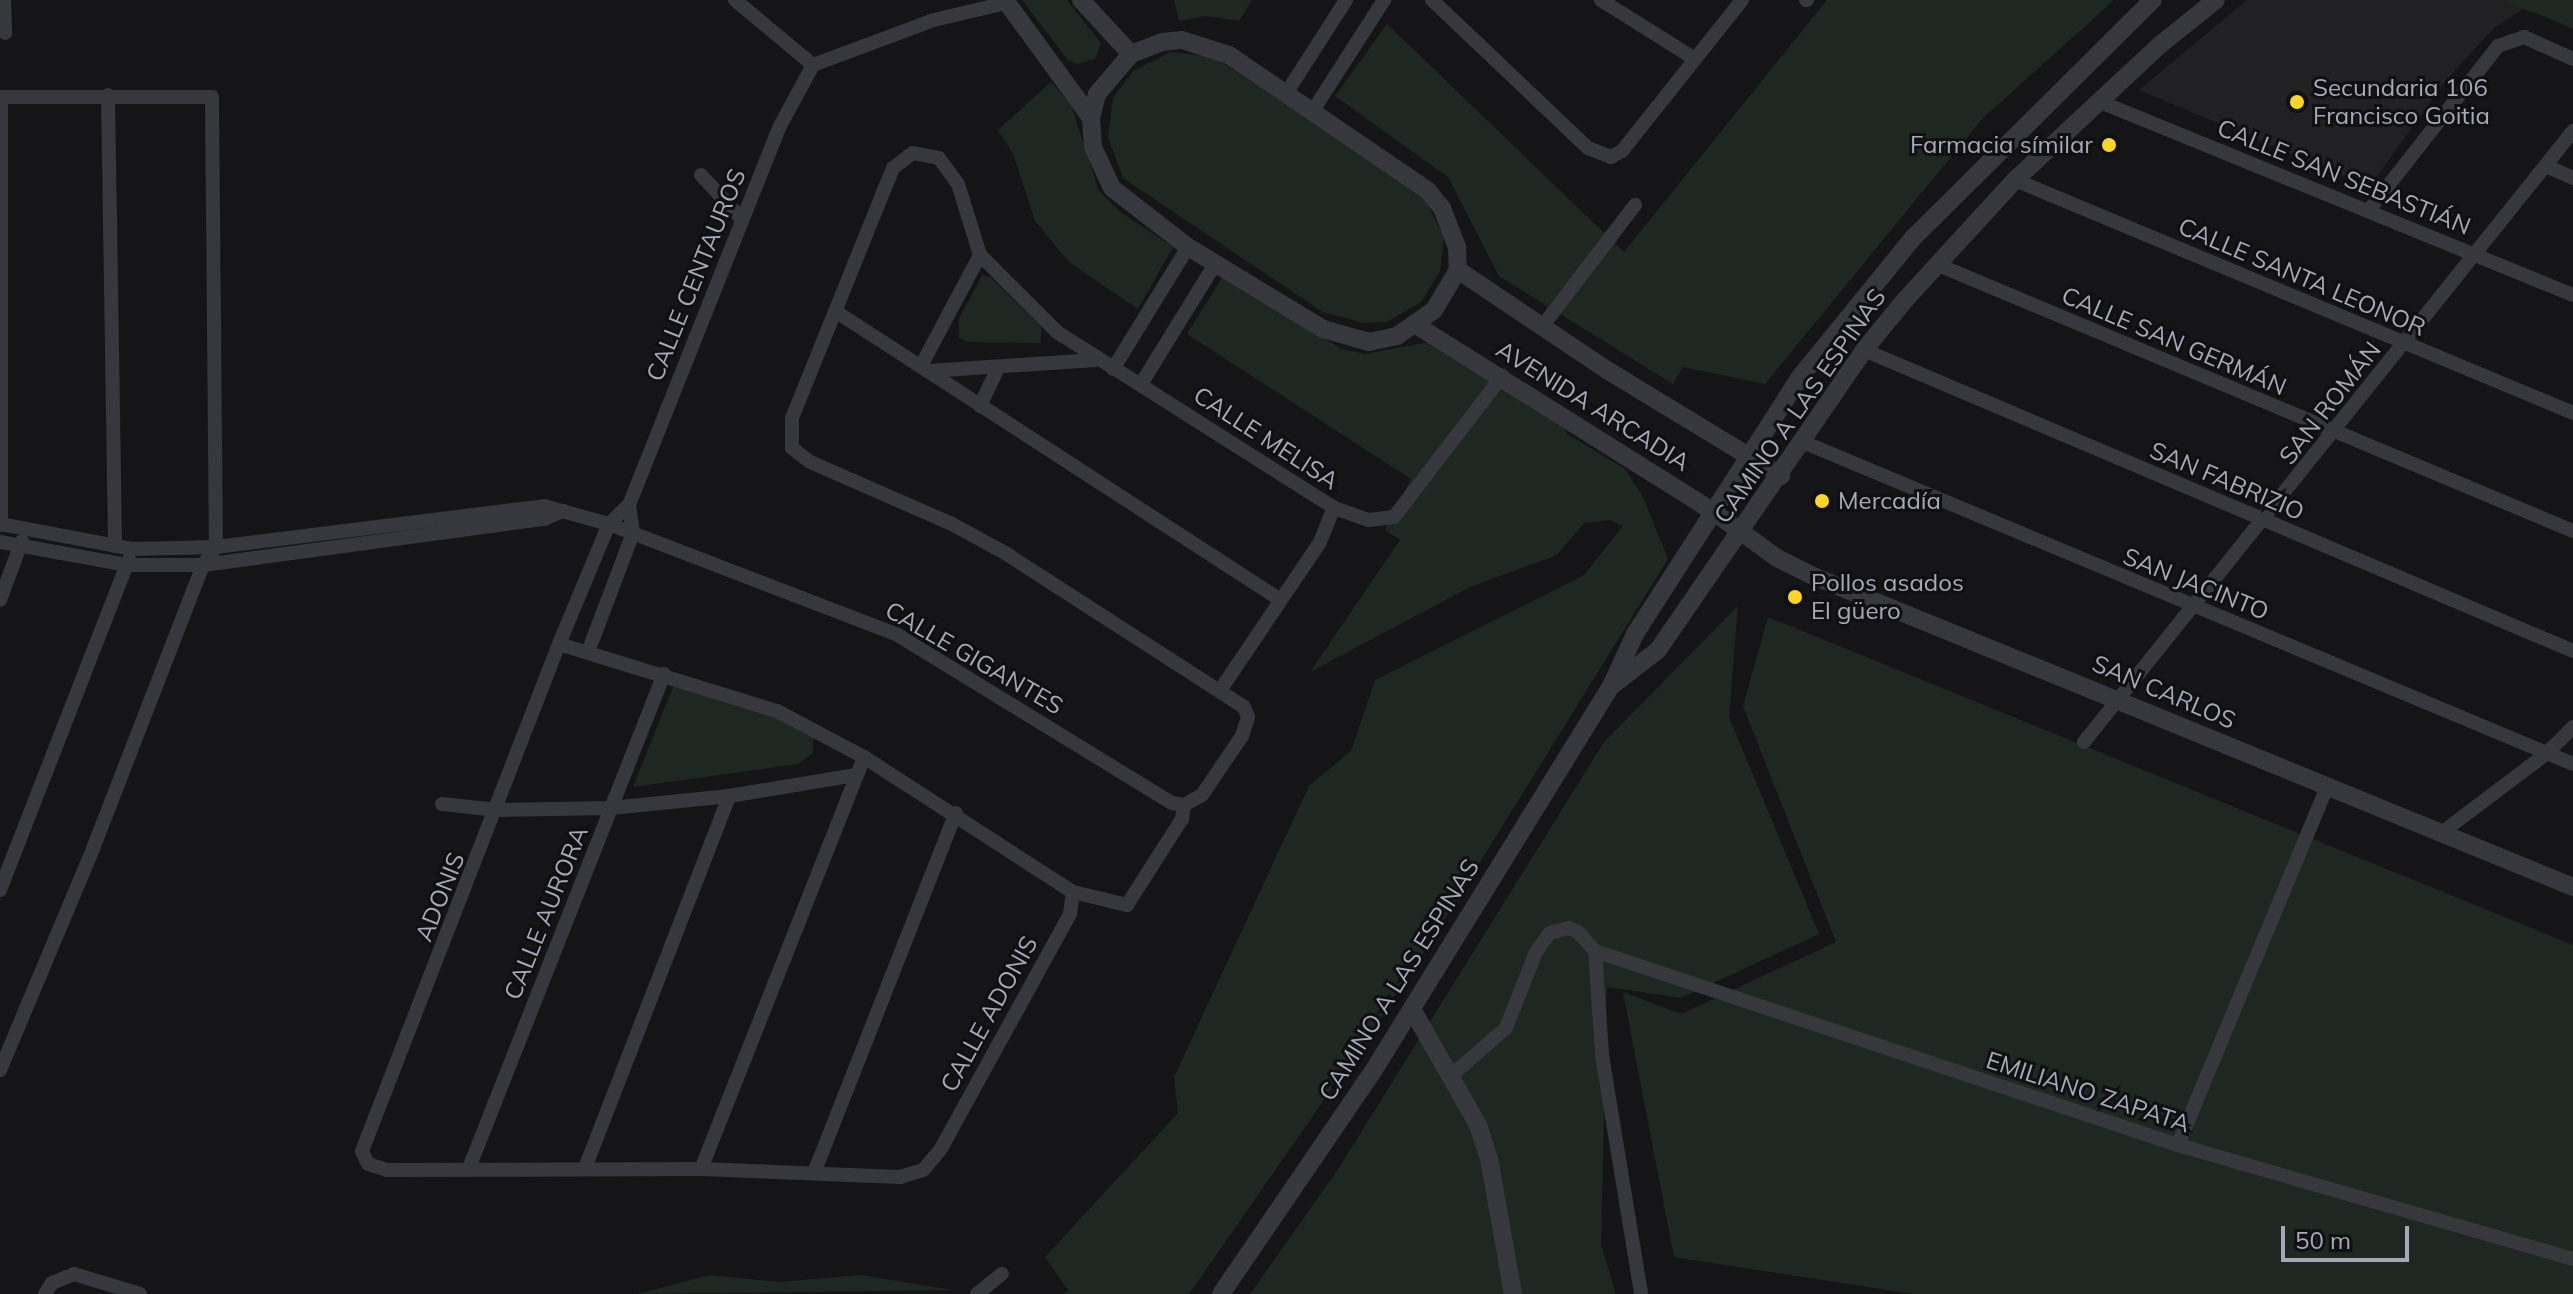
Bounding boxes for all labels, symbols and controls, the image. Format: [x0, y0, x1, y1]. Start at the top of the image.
place label: Secundaria 106 Francisco Goitia [2313, 74, 2490, 130]
marker: Secundaria 106 Francisco Goitia [2288, 93, 2306, 111]
street label: CALLE SAN SEBASTIÁN [2213, 113, 2475, 241]
place label: Farmacia símilar [1910, 131, 2093, 159]
marker: Farmacia símilar [2100, 136, 2118, 154]
street label: CALLE CENTAUROS [640, 165, 752, 385]
street label: CALLE SANTA LEONOR [2174, 212, 2430, 342]
street label: CALLE SAN GERMÁN [2057, 281, 2291, 401]
street label: CAMINO A LAS ESPINAS [1708, 283, 1892, 529]
street label: AVENIDA ARCADIA [1491, 335, 1695, 477]
street label: SAN ROMÁN [2273, 336, 2387, 470]
street label: CALLE MELISA [1188, 381, 1344, 495]
street label: SAN FABRIZIO [2146, 436, 2308, 526]
place label: Mercadía [1838, 487, 1941, 515]
marker: Mercadía [1813, 492, 1831, 510]
street label: SAN JACINTO [2119, 542, 2273, 626]
place label: Pollos asados El güero [1811, 569, 1964, 625]
marker: Pollos asados El güero [1786, 588, 1804, 606]
street label: CALLE GIGANTES [880, 595, 1068, 721]
street label: SAN CARLOS [2088, 649, 2240, 735]
street label: CALLE AURORA [498, 822, 594, 1004]
street label: ADONIS [409, 848, 471, 946]
street label: CAMINO A LAS ESPINAS [1313, 854, 1485, 1106]
street label: CALLE ADONIS [934, 931, 1044, 1097]
street label: EMILIANO ZAPATA [1983, 1046, 2193, 1138]
scale bar [2285, 1210, 2413, 1260]
text: 50 m [2295, 1225, 2351, 1255]

